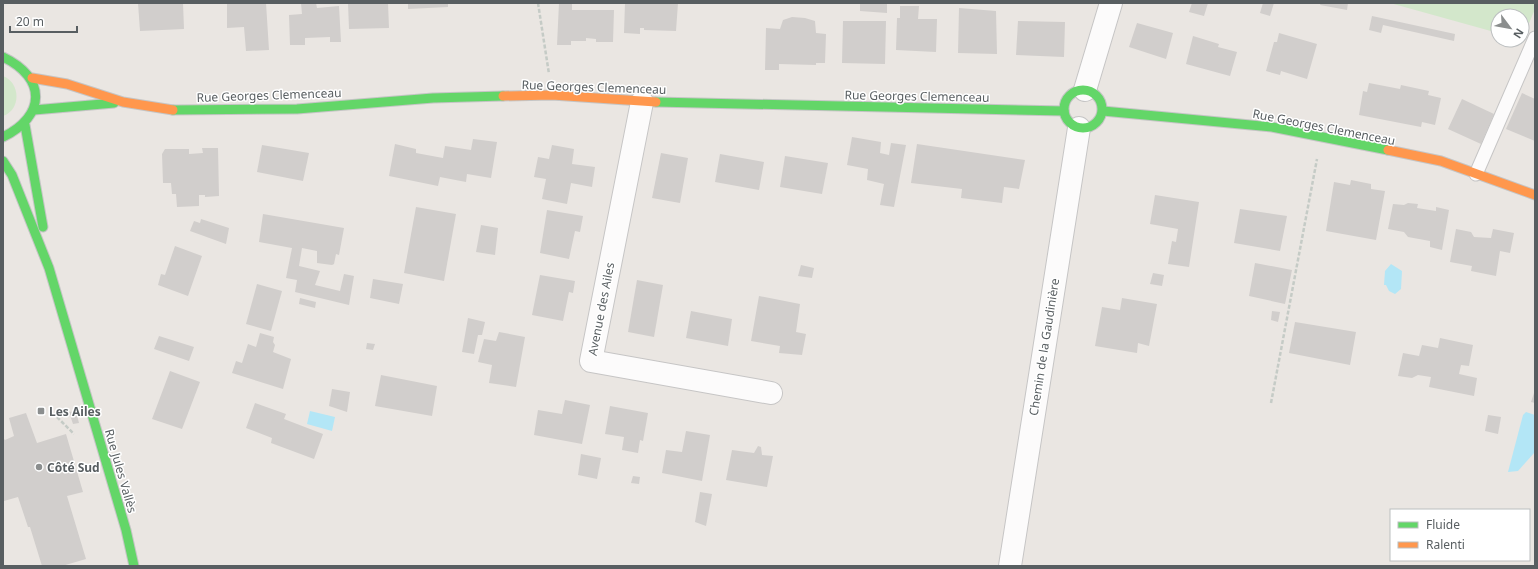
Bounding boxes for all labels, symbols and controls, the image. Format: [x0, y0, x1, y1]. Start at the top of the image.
scale bar [10, 8, 77, 34]
north arrow [1490, 8, 1530, 48]
text: 20 m [16, 13, 44, 30]
text: N [1510, 26, 1528, 41]
street label: Rue Georges Clemenceau [521, 76, 667, 98]
street label: Rue Georges Clemenceau [196, 84, 342, 106]
street label: Rue Georges Clemenceau [844, 86, 990, 106]
street label: Rue Georges Clemenceau [1251, 105, 1397, 149]
street label: Avenue des Ailes [584, 261, 618, 357]
street label: Chemin de la Gaudinière [1025, 277, 1063, 417]
place label: Les Ailes [49, 403, 101, 420]
marker: Les Ailes [36, 406, 46, 416]
street label: Rue Jules Vallès [101, 427, 141, 515]
place label: Côté Sud [47, 459, 100, 476]
marker: Côté Sud [34, 462, 44, 472]
legend [1390, 509, 1530, 561]
text: Fluide [1426, 516, 1460, 533]
text: Ralenti [1426, 536, 1465, 553]

